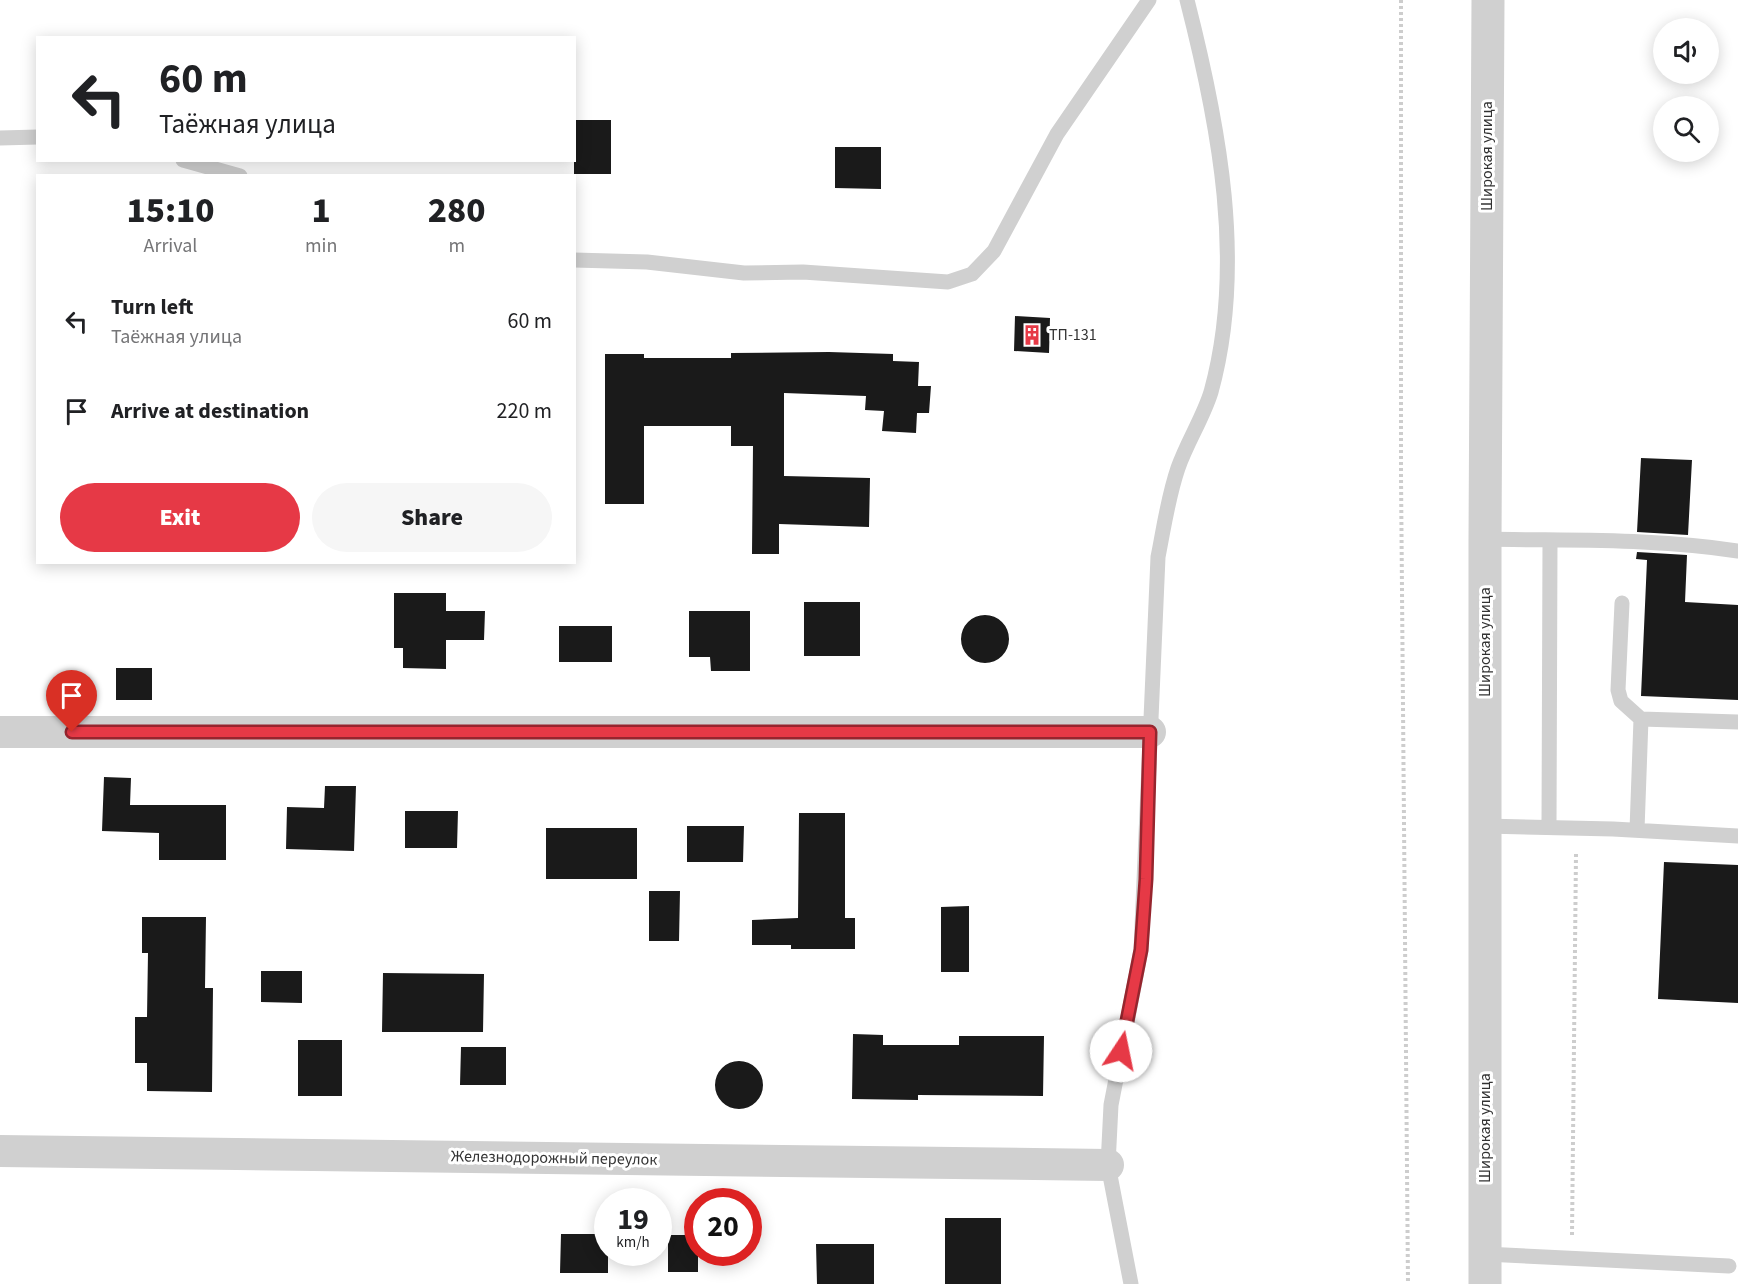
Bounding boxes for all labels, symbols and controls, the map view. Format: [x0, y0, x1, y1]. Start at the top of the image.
map controls [1653, 18, 1719, 162]
button: sound [1653, 18, 1719, 84]
text: 60 m [159, 49, 248, 109]
icon: left [60, 60, 138, 138]
button: search [1653, 96, 1719, 162]
street label: Широкая улица [1476, 101, 1498, 211]
text: Таёжная улица [159, 105, 336, 144]
text: 15:10 [126, 185, 215, 236]
text: 1 [312, 185, 331, 236]
text: 280 [428, 185, 486, 236]
text: Arrival [144, 232, 197, 260]
text: min [305, 232, 337, 260]
text: m [448, 232, 465, 260]
text: Turn left [111, 291, 193, 323]
icon: left [60, 305, 93, 338]
text: 60 m [507, 305, 552, 337]
text: Таёжная улица [111, 323, 242, 351]
building icon: ТП-131 [1020, 323, 1044, 347]
place label: ТП-131 [1049, 324, 1097, 346]
icon: arrive [60, 395, 93, 428]
text: Arrive at destination [111, 395, 309, 427]
text: 220 m [497, 395, 552, 427]
button: Exit [60, 483, 300, 552]
button: Share [312, 483, 552, 552]
street label: Широкая улица [1474, 587, 1496, 697]
pin [46, 670, 97, 732]
icon: arrive [55, 679, 88, 712]
position arrow [1089, 1019, 1153, 1083]
street label: Широкая улица [1474, 1073, 1496, 1183]
street label: Железнодорожный переулок [451, 1145, 657, 1171]
speed limit sign: 20 [684, 1188, 762, 1266]
text: 19 [617, 1198, 649, 1241]
text: km/h [616, 1232, 650, 1253]

